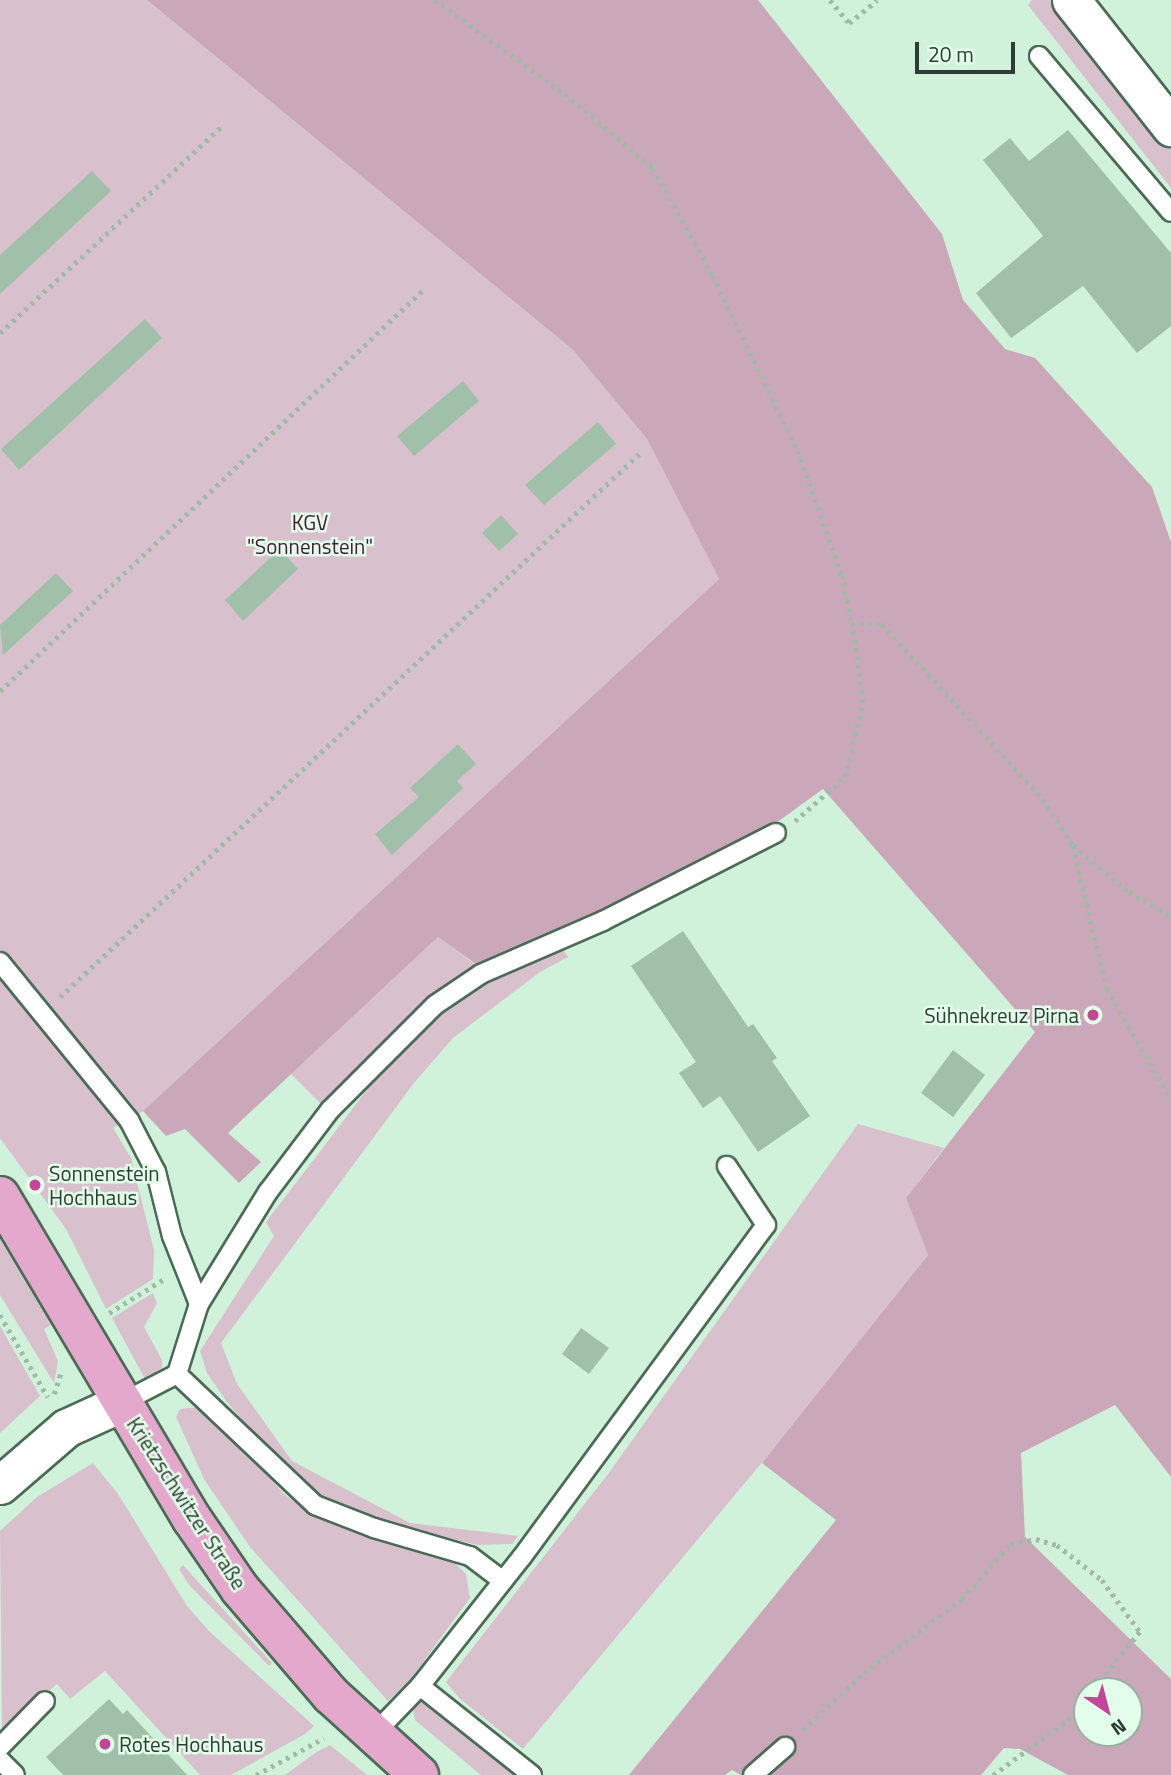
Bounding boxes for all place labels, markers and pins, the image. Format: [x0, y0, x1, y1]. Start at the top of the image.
place label: Sühnekreuz Pirna [924, 1002, 1079, 1028]
marker: Sühnekreuz Pirna [1085, 1007, 1101, 1023]
place label: Sonnenstein Hochhaus [49, 1160, 160, 1210]
marker: Sonnenstein Hochhaus [27, 1177, 43, 1193]
place label: Rotes Hochhaus [119, 1731, 263, 1757]
marker: Rotes Hochhaus [97, 1736, 113, 1752]

